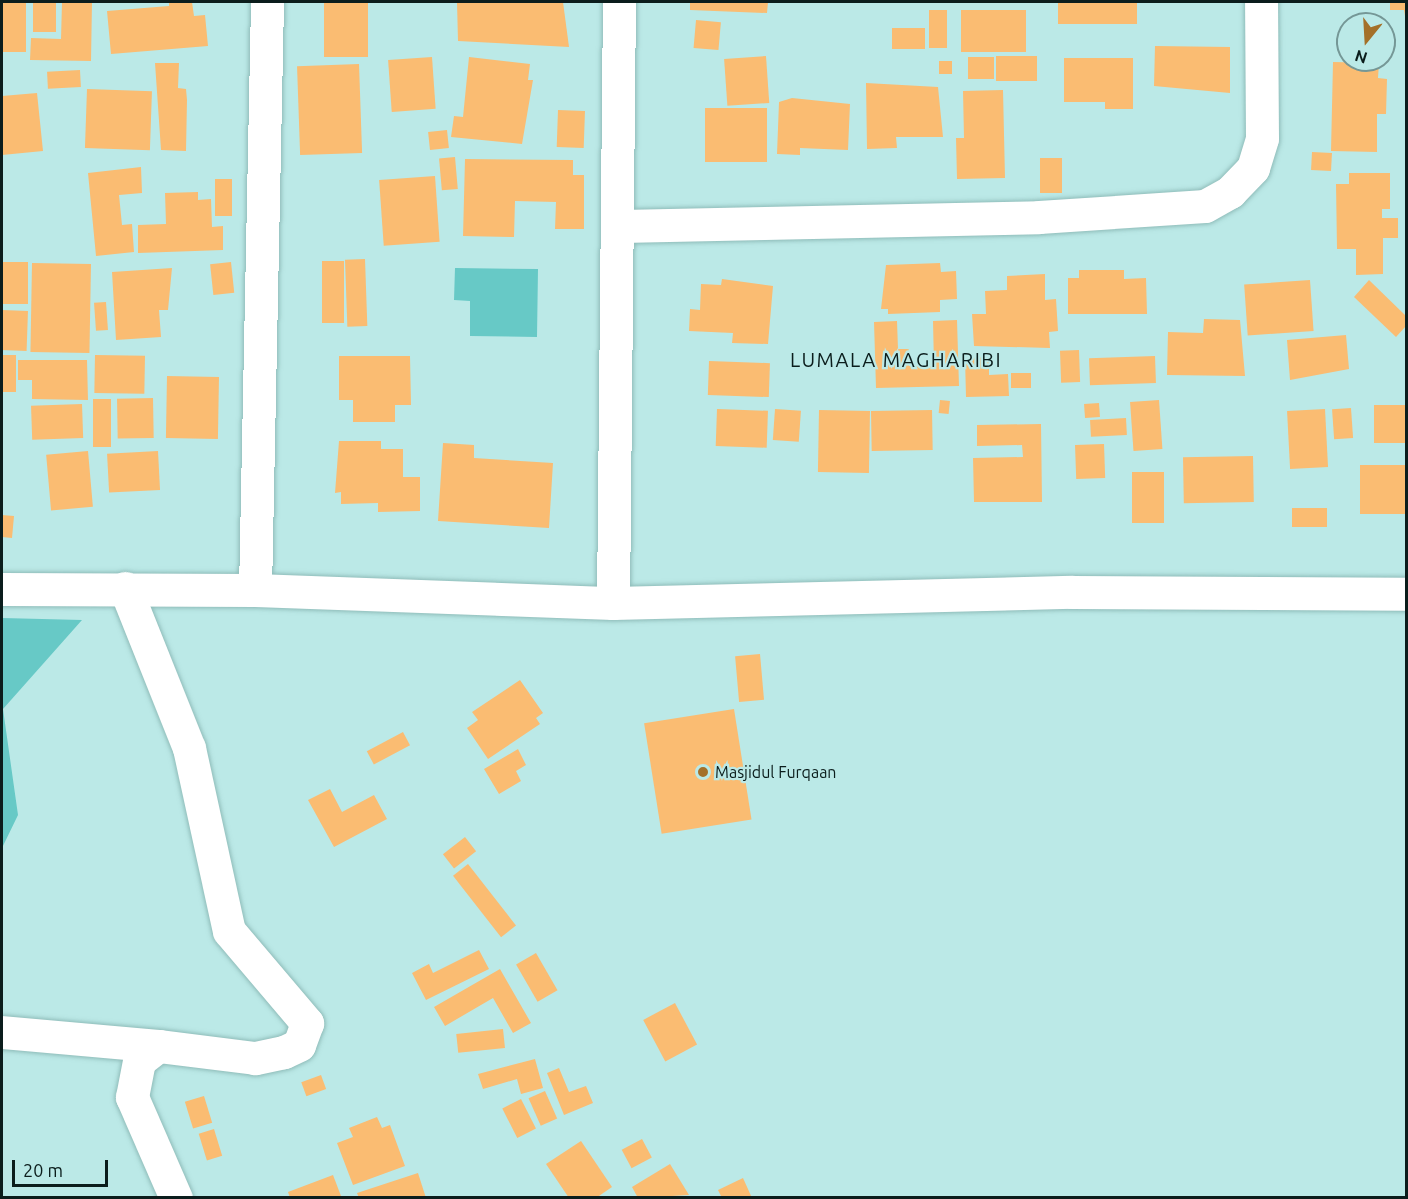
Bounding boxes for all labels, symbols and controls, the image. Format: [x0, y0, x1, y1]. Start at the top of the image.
north arrow [1336, 12, 1396, 72]
text: N [1353, 47, 1370, 68]
district label: LUMALA MAGHARIBI [790, 347, 1002, 371]
place label: Masjidul Furqaan [715, 762, 837, 782]
marker: Masjidul Furqaan [696, 765, 710, 779]
scale bar [15, 1148, 111, 1186]
text: 20 m [23, 1160, 63, 1180]

